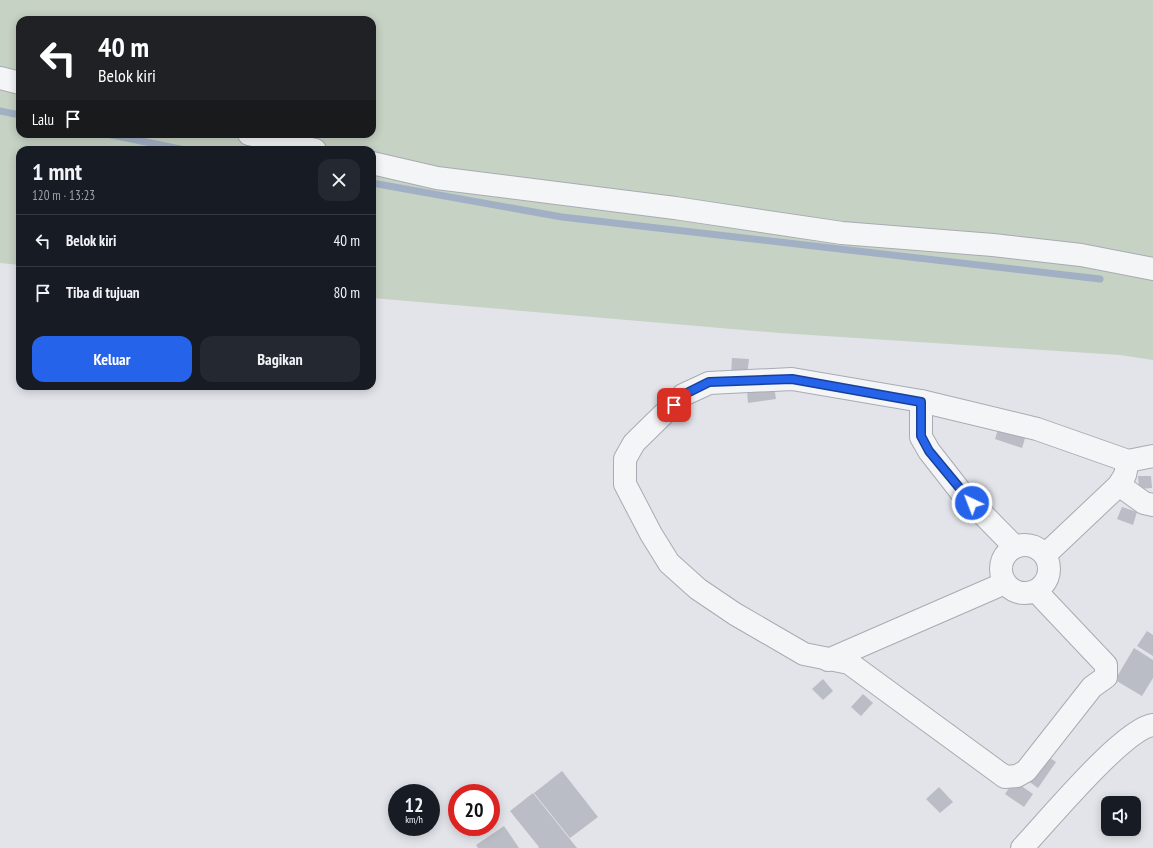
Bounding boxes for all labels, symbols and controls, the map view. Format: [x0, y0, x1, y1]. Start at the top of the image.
text: 40 m [98, 28, 149, 65]
icon: left [32, 32, 84, 84]
text: Belok kiri [98, 64, 156, 87]
icon: arrive [62, 108, 84, 130]
text: Lalu [32, 110, 54, 129]
text: 1 mnt [32, 156, 82, 187]
button: close [318, 159, 360, 201]
text: 120 m · 13:23 [32, 187, 95, 204]
icon: left [32, 230, 54, 252]
text: Belok kiri [66, 231, 116, 250]
text: 40 m [334, 231, 360, 250]
icon: arrive [32, 282, 54, 304]
text: Tiba di tujuan [66, 283, 140, 302]
text: 80 m [334, 283, 360, 302]
button: Keluar [32, 336, 192, 382]
button: Bagikan [200, 336, 360, 382]
pin [657, 388, 691, 422]
icon: arrive [663, 394, 685, 416]
position arrow [951, 482, 993, 524]
speed limit sign: 20 [448, 784, 500, 836]
text: 12 [404, 792, 424, 818]
map controls [1101, 796, 1141, 836]
button: sound [1101, 796, 1141, 836]
text: km/h [405, 813, 423, 826]

